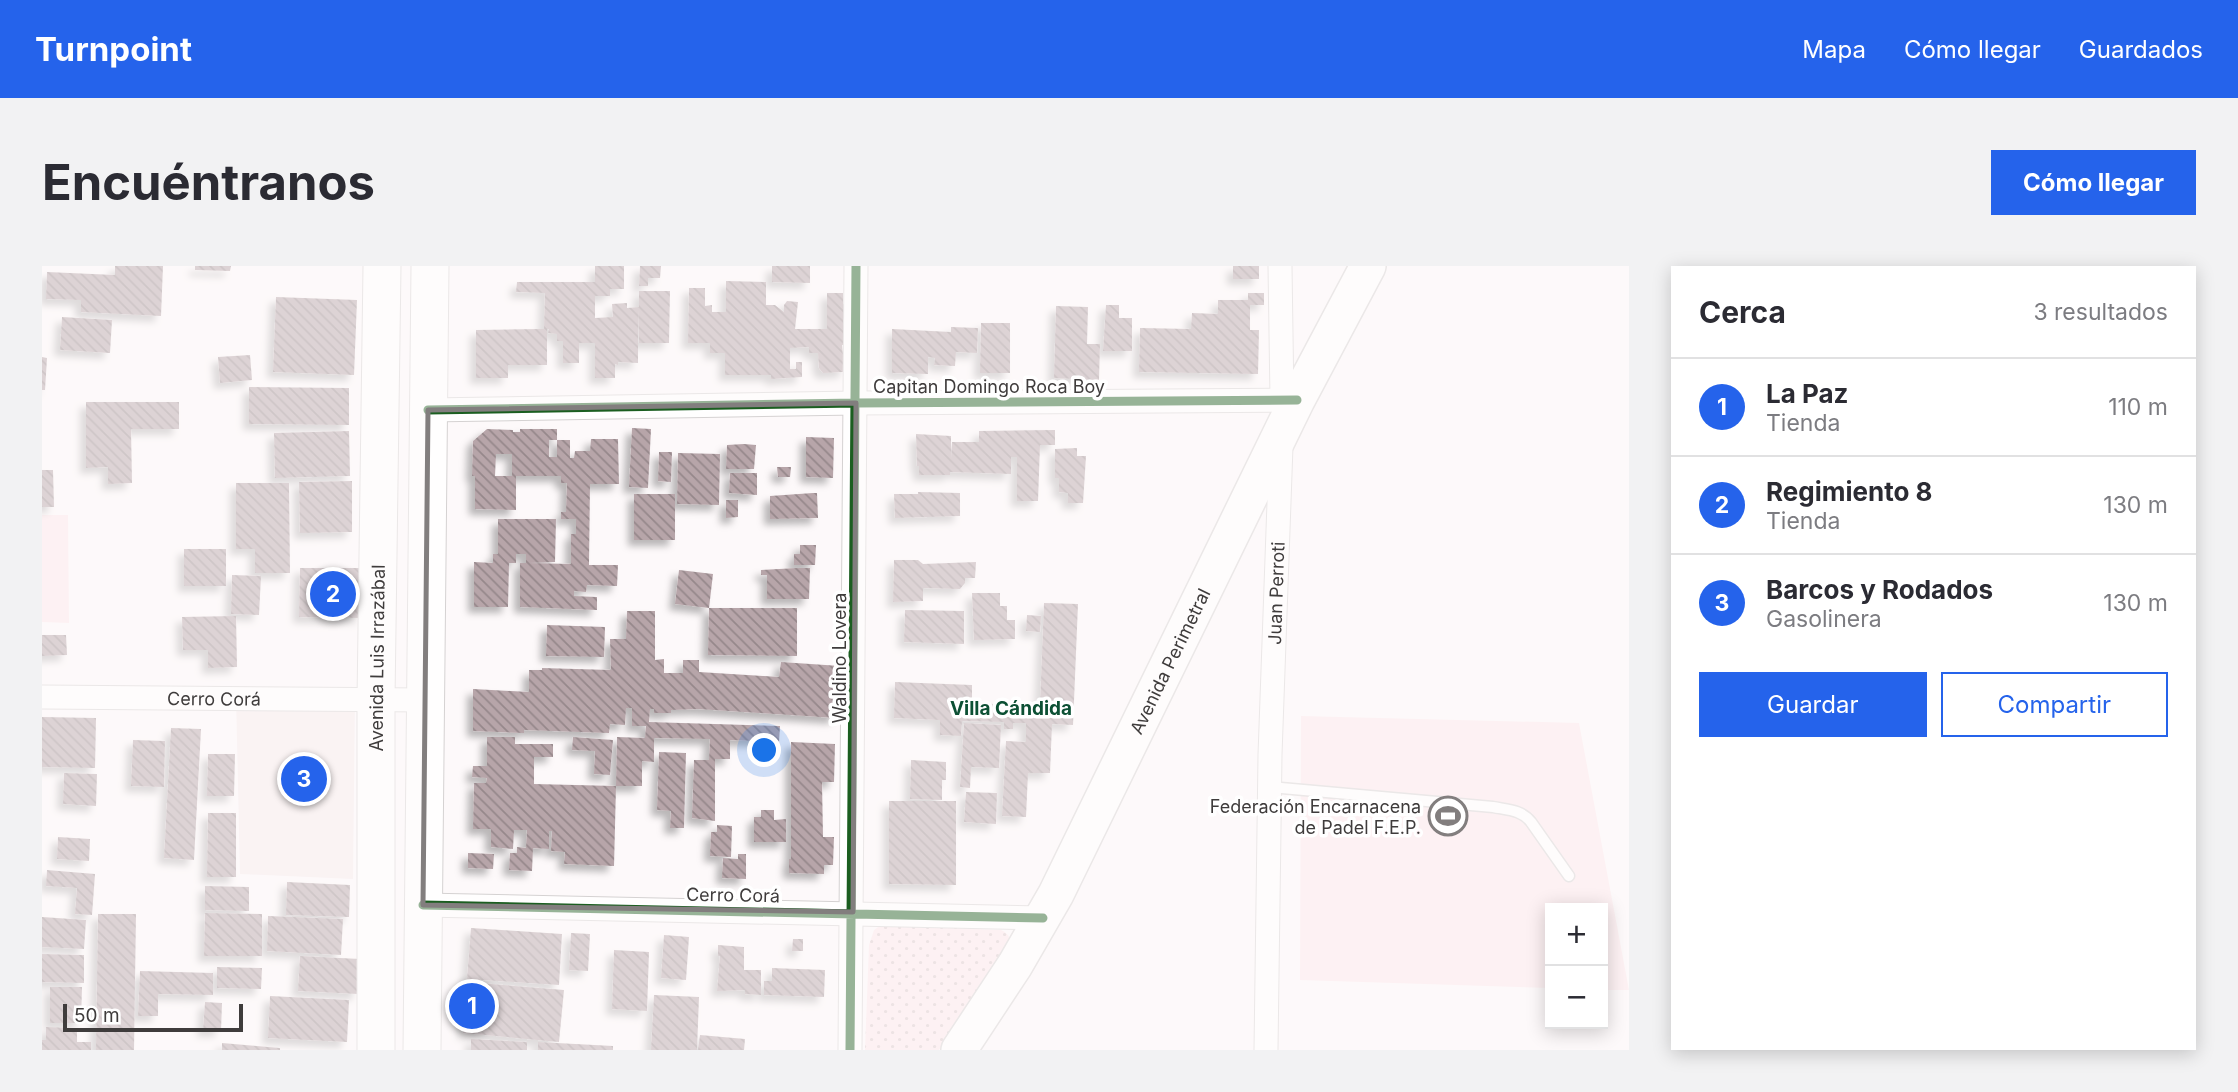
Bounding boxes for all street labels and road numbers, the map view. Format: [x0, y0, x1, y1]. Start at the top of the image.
street label: Capitan Domingo Roca Boy [873, 376, 1105, 397]
street label: Juan Perroti [1263, 541, 1288, 645]
street label: Avenida Luis Irrazábal [365, 564, 388, 751]
street label: Avenida Perimetral [1125, 585, 1214, 737]
street label: Waldino Lovera [829, 593, 850, 723]
street label: Cerro Corá [167, 687, 261, 709]
street label: Cerro Corá [686, 884, 780, 906]

